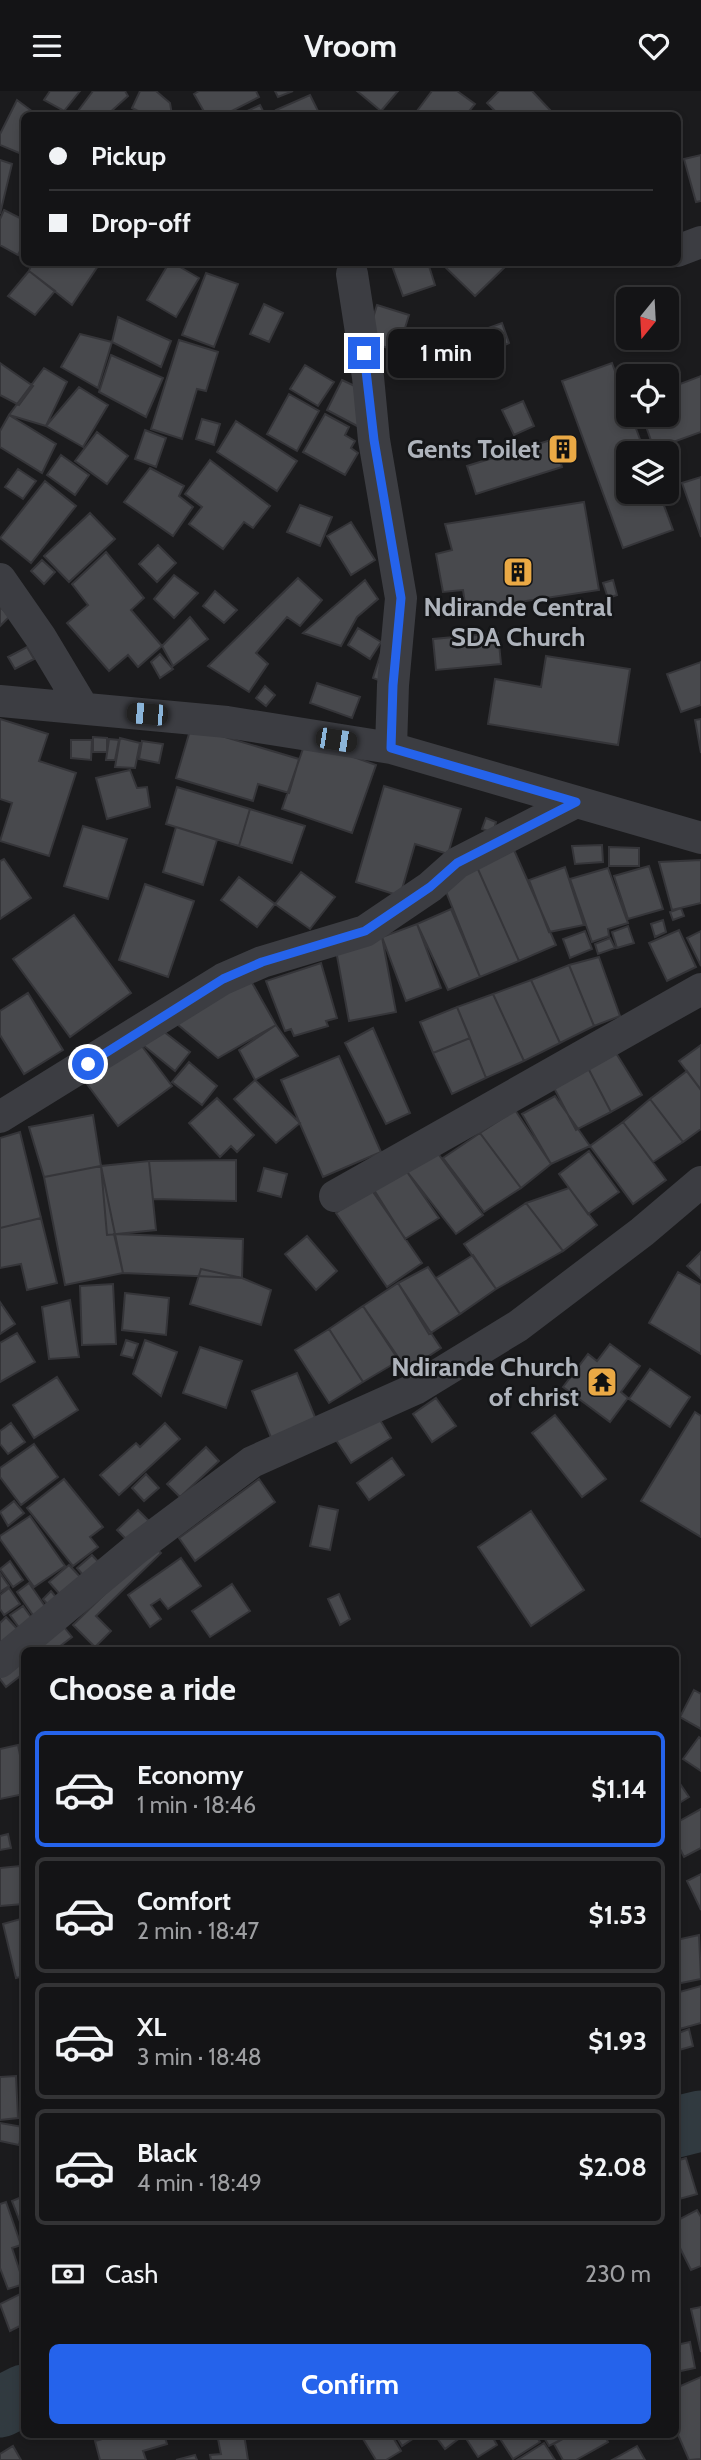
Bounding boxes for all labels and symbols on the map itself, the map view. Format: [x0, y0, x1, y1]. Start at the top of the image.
north arrow [616, 287, 679, 350]
callout: 1 min [388, 329, 504, 377]
route end [348, 337, 380, 369]
building icon: Gents Toilet [546, 432, 580, 466]
place label: Gents Toilet [407, 433, 540, 465]
building icon: Ndirande Central SDA Church [501, 555, 535, 589]
place label: Ndirande Central SDA Church [423, 591, 613, 653]
car [126, 702, 169, 726]
car [314, 726, 359, 754]
route start [72, 1048, 104, 1080]
place label: Ndirande Church of christ [391, 1351, 579, 1413]
temple icon: Ndirande Church of christ [585, 1365, 619, 1399]

